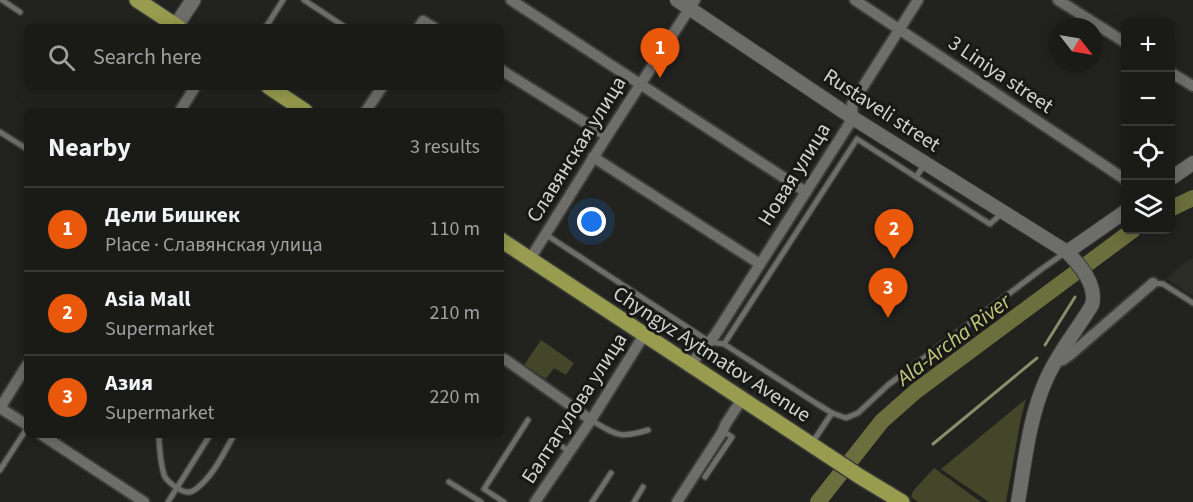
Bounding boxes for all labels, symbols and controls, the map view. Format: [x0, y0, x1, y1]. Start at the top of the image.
north arrow [1049, 18, 1103, 72]
map controls [1121, 18, 1175, 234]
button: + [1121, 18, 1175, 72]
search box [24, 24, 504, 90]
pin: 1 [640, 28, 680, 78]
street label: 3 Liniya street [942, 28, 1060, 120]
icon: search [45, 41, 78, 74]
text: Search here [93, 41, 201, 73]
street label: Rustaveli street [818, 61, 946, 159]
street label: Славянская улица [519, 70, 633, 228]
button: − [1121, 72, 1175, 126]
street label: Новая улица [750, 117, 838, 231]
button: locate [1121, 126, 1175, 180]
text: Nearby [48, 129, 131, 166]
text: 3 results [410, 133, 480, 161]
button: layers [1121, 180, 1175, 234]
text: Дели Бишкек [105, 199, 240, 231]
your location [577, 207, 606, 236]
pin: 2 [874, 210, 914, 259]
text: 1 [62, 215, 73, 243]
text: 110 m [430, 215, 480, 243]
text: Place · Славянская улица [105, 231, 322, 259]
pin: 3 [868, 268, 908, 318]
street label: Chyngyz Aytmatov Avenue [607, 279, 817, 429]
text: Asia Mall [105, 283, 191, 315]
water label: Ala-Archa River [888, 285, 1019, 395]
text: 2 [62, 299, 73, 327]
text: 210 m [430, 299, 480, 327]
text: Supermarket [105, 315, 214, 343]
street label: Балтагулова улица [514, 327, 634, 489]
text: Азия [105, 367, 153, 399]
text: 3 [62, 383, 73, 411]
text: 220 m [430, 383, 480, 411]
text: Supermarket [105, 399, 214, 427]

